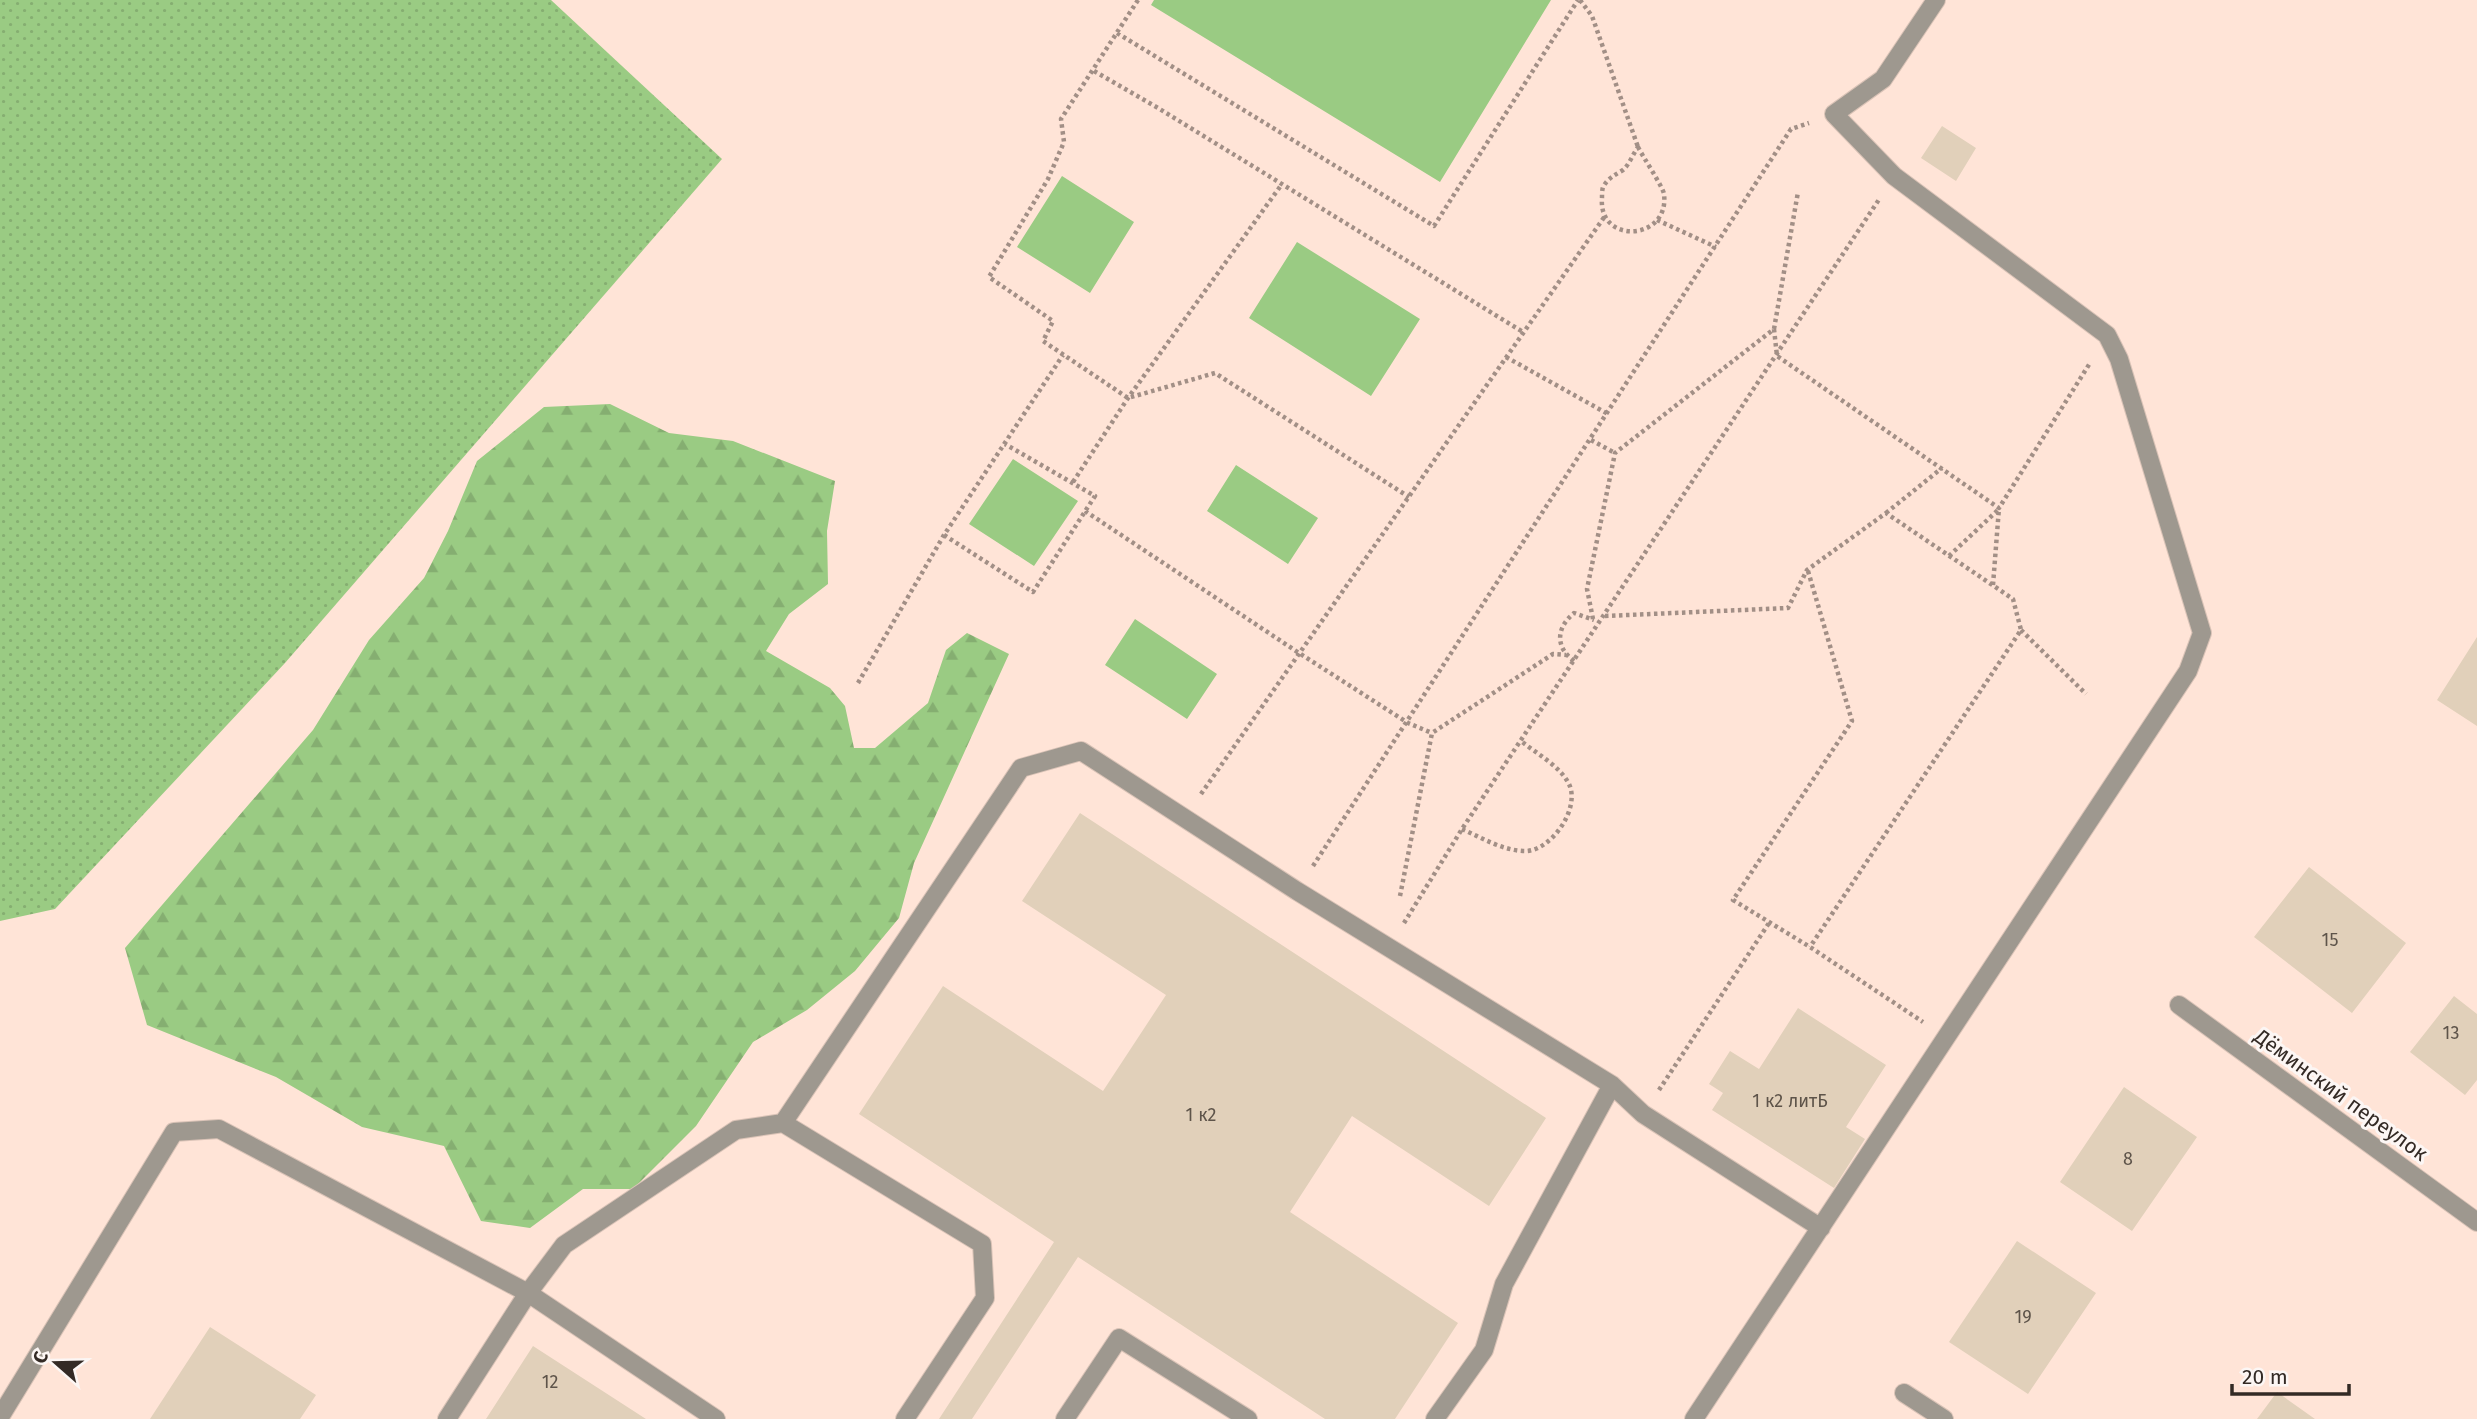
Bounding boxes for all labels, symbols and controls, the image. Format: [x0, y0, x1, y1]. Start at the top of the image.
house number: 15 [2322, 929, 2338, 951]
house number: 13 [2443, 1022, 2459, 1044]
street label: Дёминский переулок [2248, 1023, 2433, 1167]
house number: 1 к2 литБ [1752, 1090, 1828, 1112]
house number: 1 к2 [1186, 1104, 1216, 1126]
house number: 8 [2123, 1148, 2133, 1170]
house number: 19 [2014, 1306, 2032, 1328]
north arrow [21, 1328, 91, 1398]
text: С [28, 1348, 53, 1366]
scale bar [2232, 1352, 2349, 1396]
text: 20 m [2242, 1364, 2288, 1390]
house number: 12 [542, 1371, 558, 1393]

